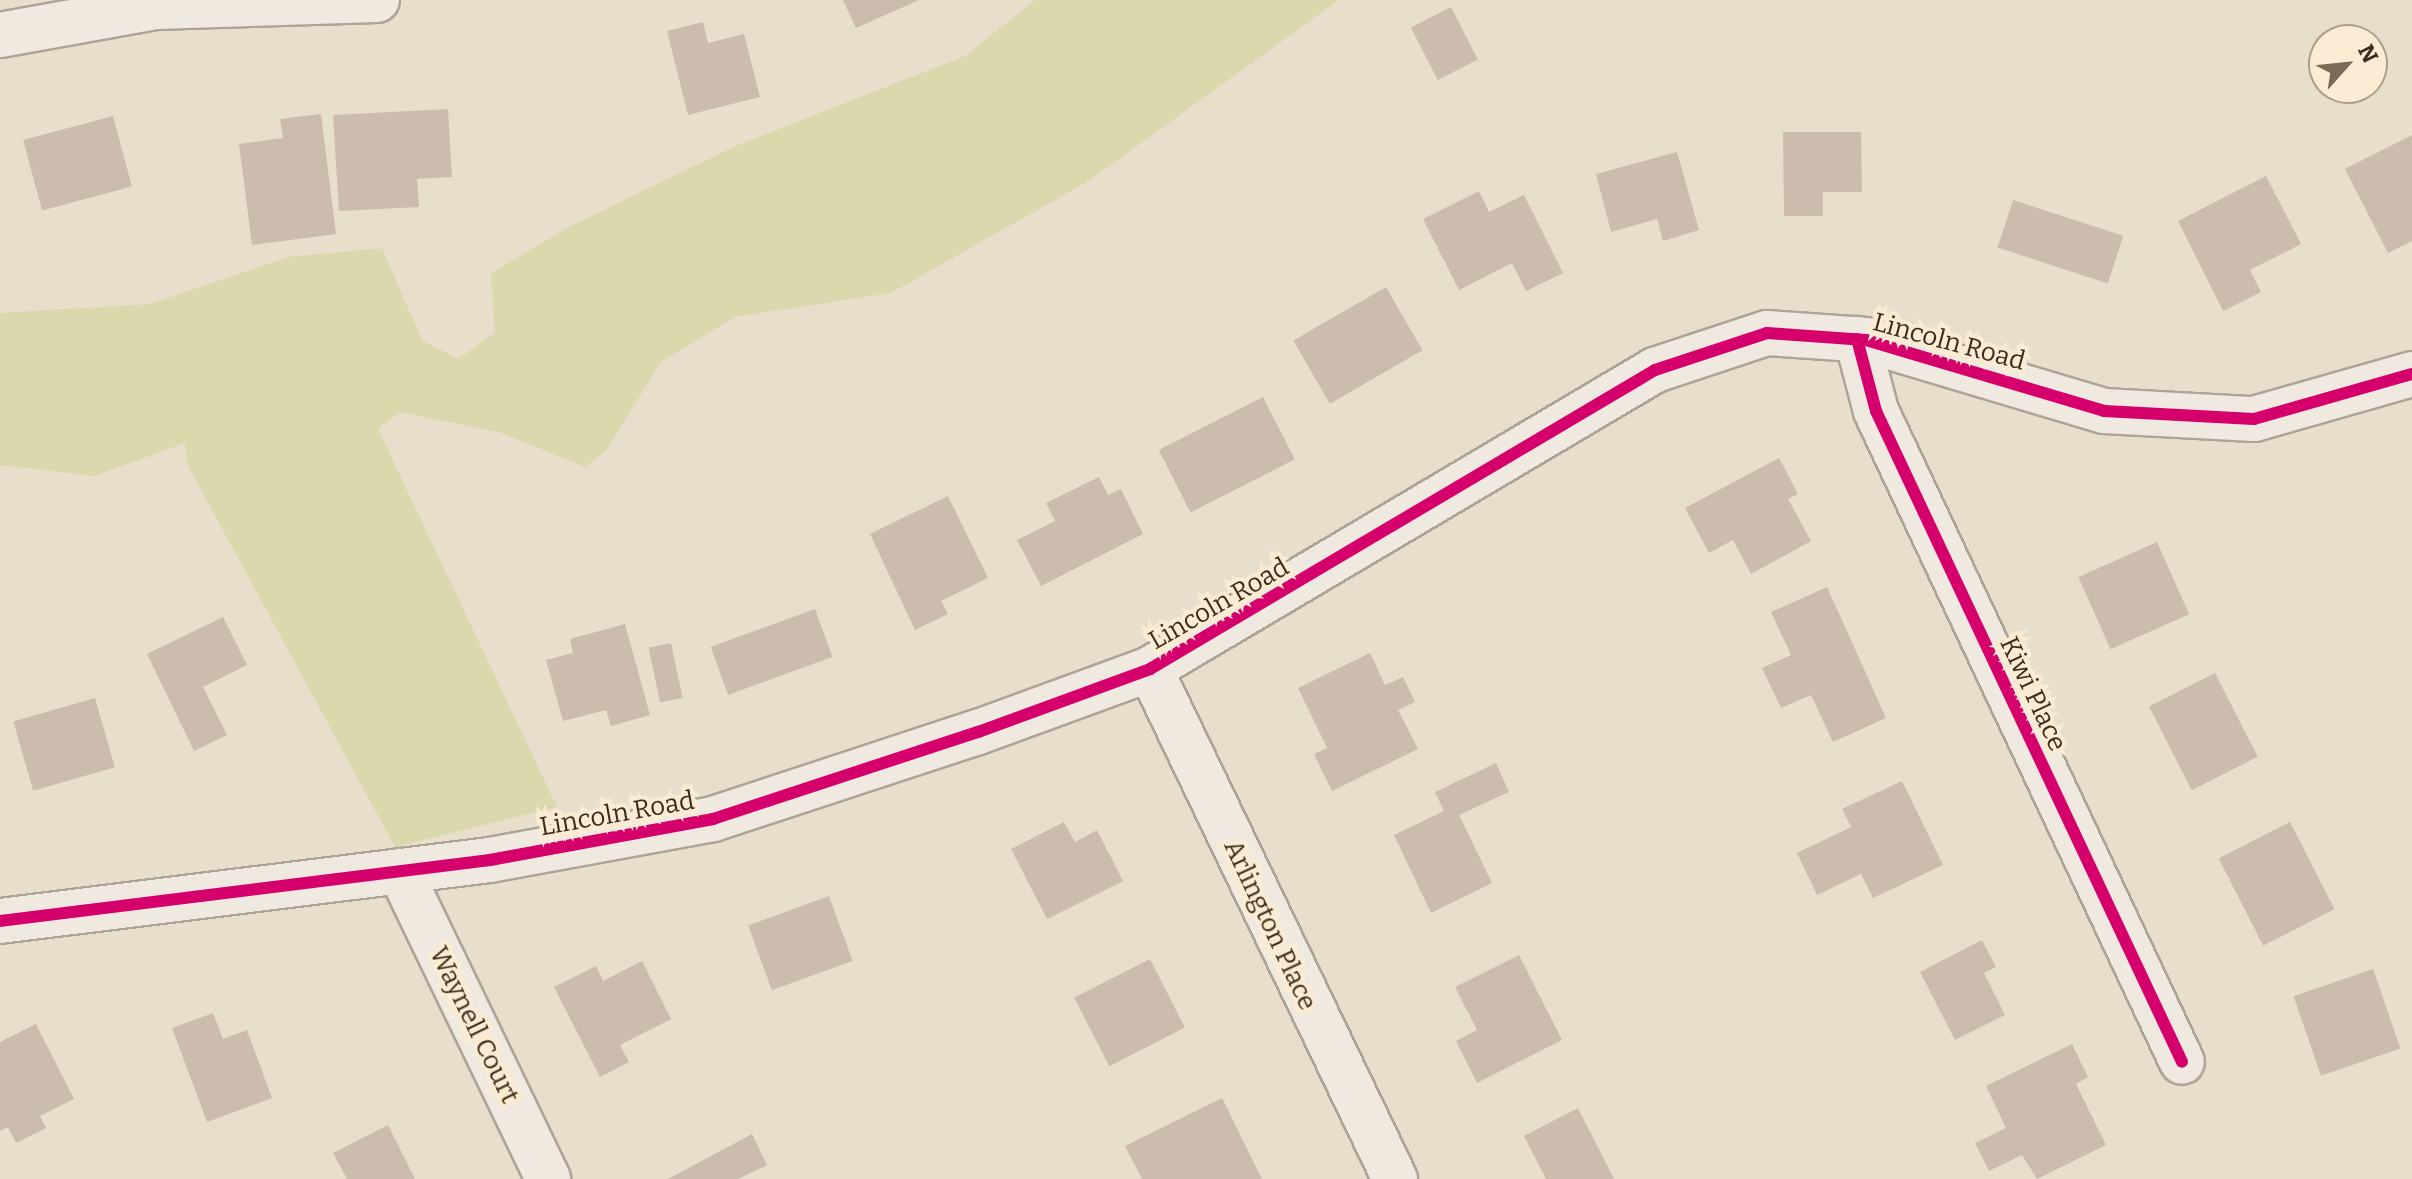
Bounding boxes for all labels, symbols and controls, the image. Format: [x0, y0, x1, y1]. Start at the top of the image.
north arrow [2308, 24, 2388, 104]
text: N [2352, 40, 2384, 67]
street label: Lincoln Road [1870, 307, 2028, 377]
street label: Lincoln Road [1144, 551, 1294, 657]
street label: Kiwi Place [1993, 632, 2073, 756]
street label: Lincoln Road [537, 785, 697, 843]
street label: Arlington Place [1217, 835, 1323, 1015]
street label: Waynell Court [423, 942, 525, 1108]

